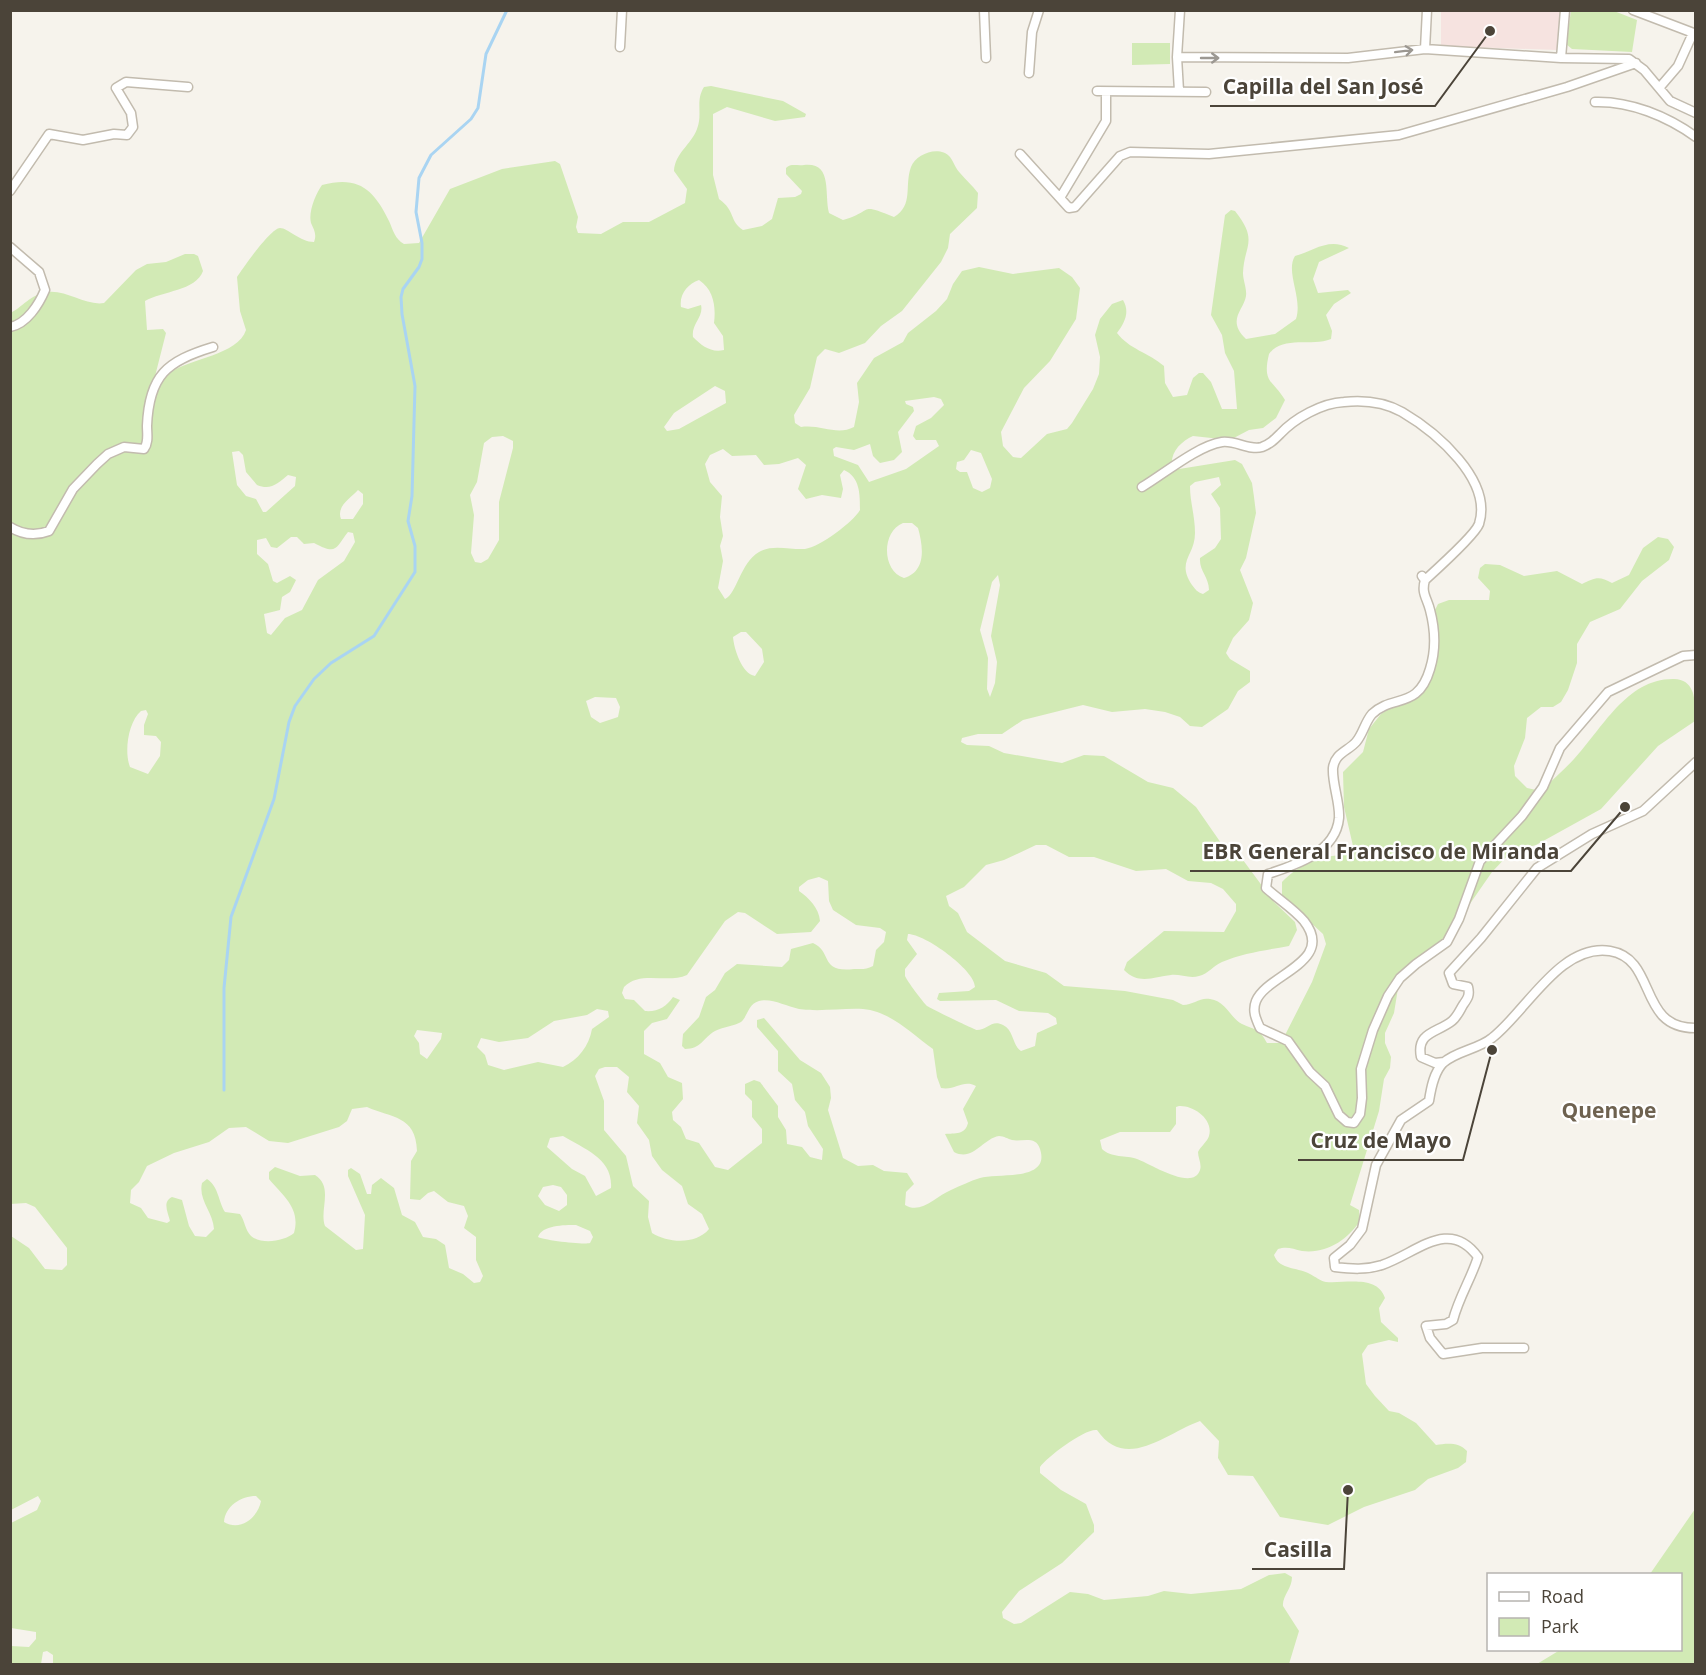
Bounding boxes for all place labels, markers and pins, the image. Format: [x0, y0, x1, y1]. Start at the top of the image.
callout: Capilla del San José [1210, 67, 1435, 106]
callout: EBR General Francisco de Miranda [1190, 832, 1571, 871]
callout: Cruz de Mayo [1298, 1121, 1463, 1160]
callout: Casilla [1252, 1530, 1344, 1569]

